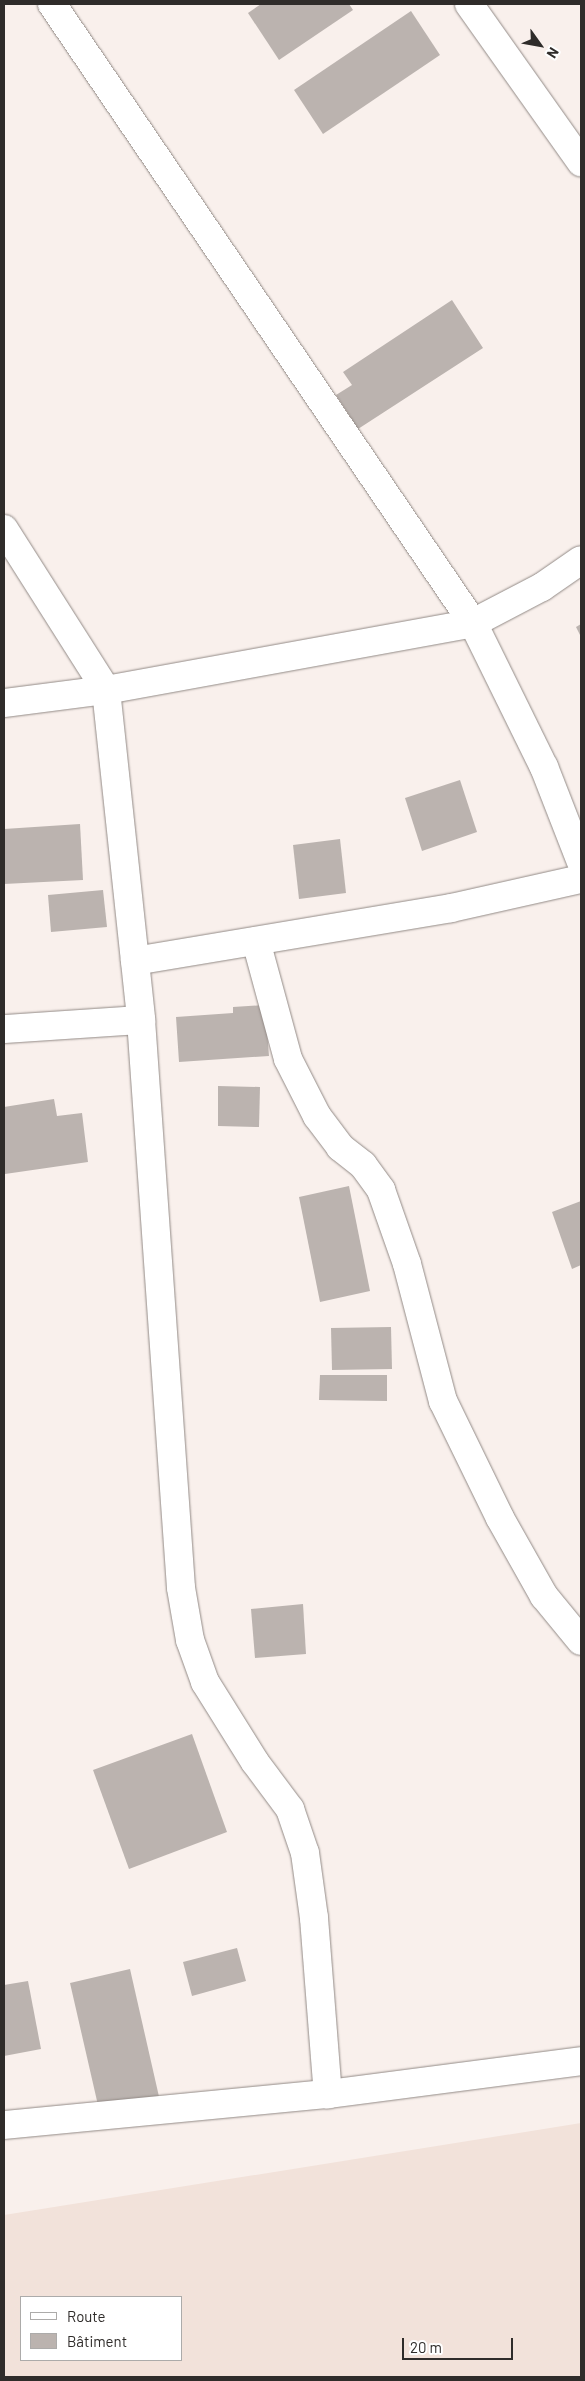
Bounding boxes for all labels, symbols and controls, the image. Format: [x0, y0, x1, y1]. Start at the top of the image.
north arrow [515, 20, 565, 70]
text: N [543, 45, 563, 62]
legend [20, 2296, 182, 2361]
text: Route [67, 2307, 106, 2325]
scale bar [405, 2328, 516, 2360]
text: Bâtiment [67, 2332, 127, 2350]
text: 20 m [410, 2338, 442, 2356]

